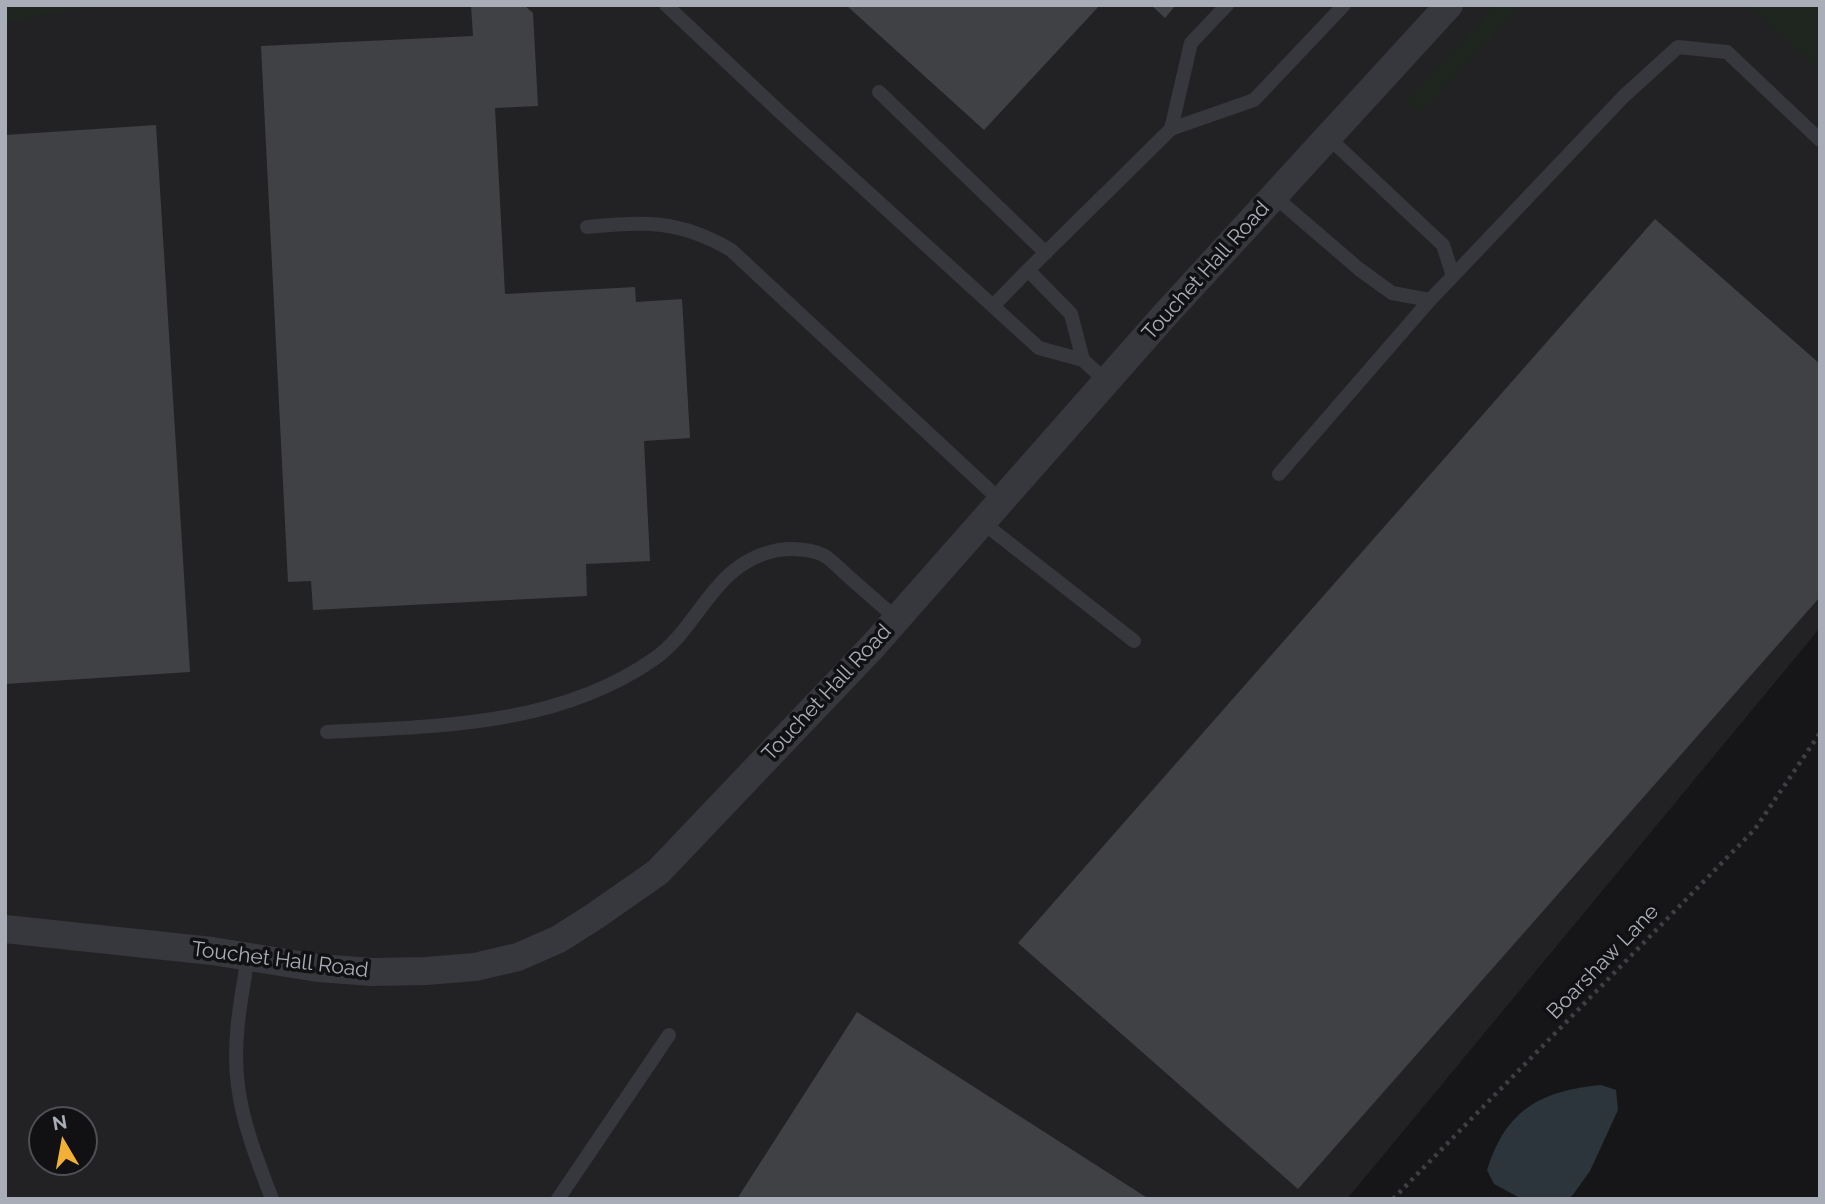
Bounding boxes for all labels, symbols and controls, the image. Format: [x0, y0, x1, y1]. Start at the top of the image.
street label: Touchet Hall Road [1137, 197, 1275, 345]
street label: Touchet Hall Road [757, 619, 897, 767]
street label: Boarshaw Lane [1542, 899, 1664, 1025]
street label: Touchet Hall Road [190, 937, 370, 983]
north arrow [28, 1106, 98, 1176]
text: N [51, 1110, 69, 1134]

